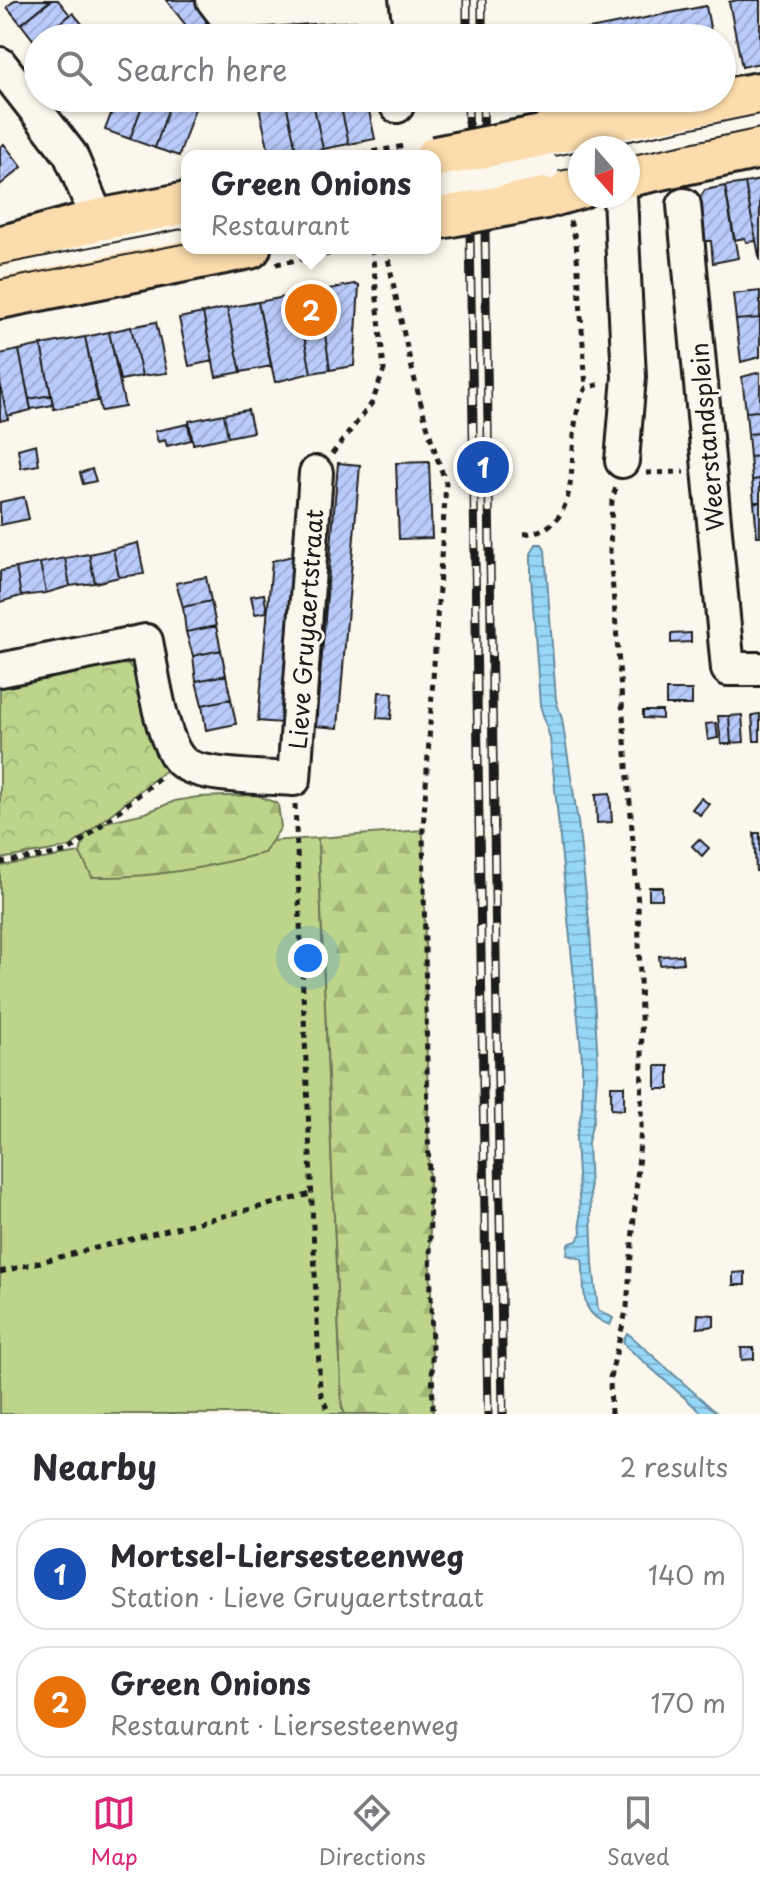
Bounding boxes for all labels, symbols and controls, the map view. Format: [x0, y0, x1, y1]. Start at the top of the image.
search box [24, 24, 736, 112]
icon: search [52, 46, 96, 90]
text: Search here [116, 46, 288, 91]
north arrow [568, 136, 640, 208]
popup [181, 150, 441, 254]
text: Green Onions [211, 160, 411, 205]
text: Restaurant [211, 205, 350, 244]
pin: 2 [285, 280, 337, 340]
street label: Weerstandsplein [680, 341, 732, 533]
pin: 1 [457, 437, 509, 497]
street label: Lieve Gruyaertstraat [279, 507, 331, 750]
your location [288, 938, 328, 978]
text: Nearby [32, 1440, 157, 1492]
text: 2 results [620, 1447, 728, 1486]
text: Mortsel-Liersesteenweg [110, 1532, 464, 1577]
text: 1 [54, 1555, 66, 1594]
text: 140 m [648, 1555, 726, 1594]
text: Station · Lieve Gruyaertstraat [110, 1577, 484, 1616]
text: Green Onions [110, 1660, 311, 1705]
text: 2 [51, 1683, 69, 1722]
text: 170 m [651, 1683, 726, 1722]
text: Restaurant · Liersesteenweg [110, 1705, 459, 1744]
tab: Map [91, 1791, 138, 1872]
tab: Directions [319, 1791, 426, 1872]
tab: Saved [607, 1791, 669, 1872]

